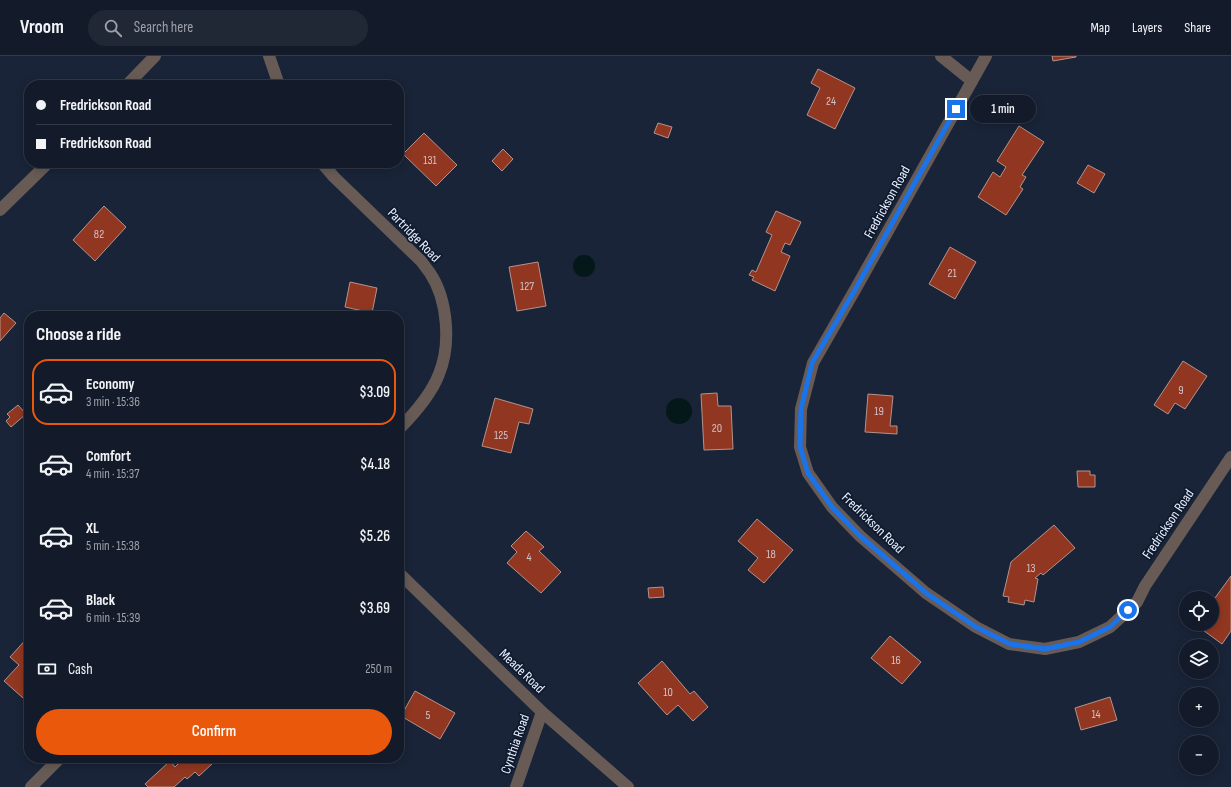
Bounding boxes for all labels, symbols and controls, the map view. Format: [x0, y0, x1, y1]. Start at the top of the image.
search box [88, 10, 368, 46]
text: Vroom [20, 16, 64, 39]
icon: search [102, 17, 124, 39]
text: Search here [134, 18, 193, 37]
text: Map [1090, 19, 1110, 36]
text: Layers [1132, 19, 1162, 36]
text: Share [1184, 19, 1211, 36]
house number: 24 [826, 94, 836, 109]
callout: 1 min [970, 95, 1036, 123]
text: Fredrickson Road [60, 96, 151, 115]
route end [947, 100, 965, 118]
text: 1 min [991, 101, 1015, 117]
text: Fredrickson Road [60, 134, 151, 153]
house number: 131 [423, 153, 438, 168]
street label: Fredrickson Road [860, 163, 914, 241]
street label: Partridge Road [384, 204, 444, 266]
house number: 82 [94, 227, 104, 242]
house number: 21 [947, 266, 957, 281]
house number: 127 [520, 279, 534, 294]
text: Choose a ride [36, 324, 121, 345]
icon: car [38, 374, 74, 410]
text: Economy [86, 375, 135, 394]
text: $3.09 [359, 383, 390, 402]
house number: 9 [1178, 383, 1184, 398]
text: 3 min · 15:36 [86, 394, 140, 410]
house number: 19 [874, 404, 884, 419]
house number: 20 [712, 421, 722, 436]
house number: 125 [494, 428, 508, 443]
icon: car [38, 446, 74, 482]
text: Comfort [86, 447, 131, 466]
text: $4.18 [360, 455, 390, 474]
text: 4 min · 15:37 [86, 466, 139, 482]
street label: Fredrickson Road [1138, 486, 1198, 562]
street label: Fredrickson Road [838, 489, 908, 557]
icon: car [38, 518, 74, 554]
text: XL [86, 519, 99, 538]
text: $5.26 [359, 527, 390, 546]
text: 5 min · 15:38 [86, 538, 140, 554]
house number: 18 [766, 547, 776, 562]
house number: 4 [526, 550, 532, 565]
house number: 13 [1026, 561, 1036, 576]
icon: car [38, 590, 74, 626]
text: Black [86, 591, 115, 610]
map controls [1179, 591, 1219, 775]
button: locate [1179, 591, 1219, 631]
text: $3.69 [359, 599, 390, 618]
route start [1119, 601, 1137, 619]
text: 6 min · 15:39 [86, 610, 140, 626]
button: layers [1179, 639, 1219, 679]
street label: Meade Road [496, 645, 548, 697]
house number: 16 [891, 653, 901, 668]
icon: cash [36, 658, 58, 680]
text: Cash [68, 660, 93, 679]
text: 250 m [365, 661, 392, 677]
house number: 10 [663, 685, 673, 700]
button: + [1179, 687, 1219, 727]
house number: 14 [1091, 707, 1101, 722]
house number: 5 [426, 708, 431, 723]
button: Confirm [36, 709, 392, 755]
street label: Cynthia Road [497, 712, 533, 776]
button: − [1179, 735, 1219, 775]

